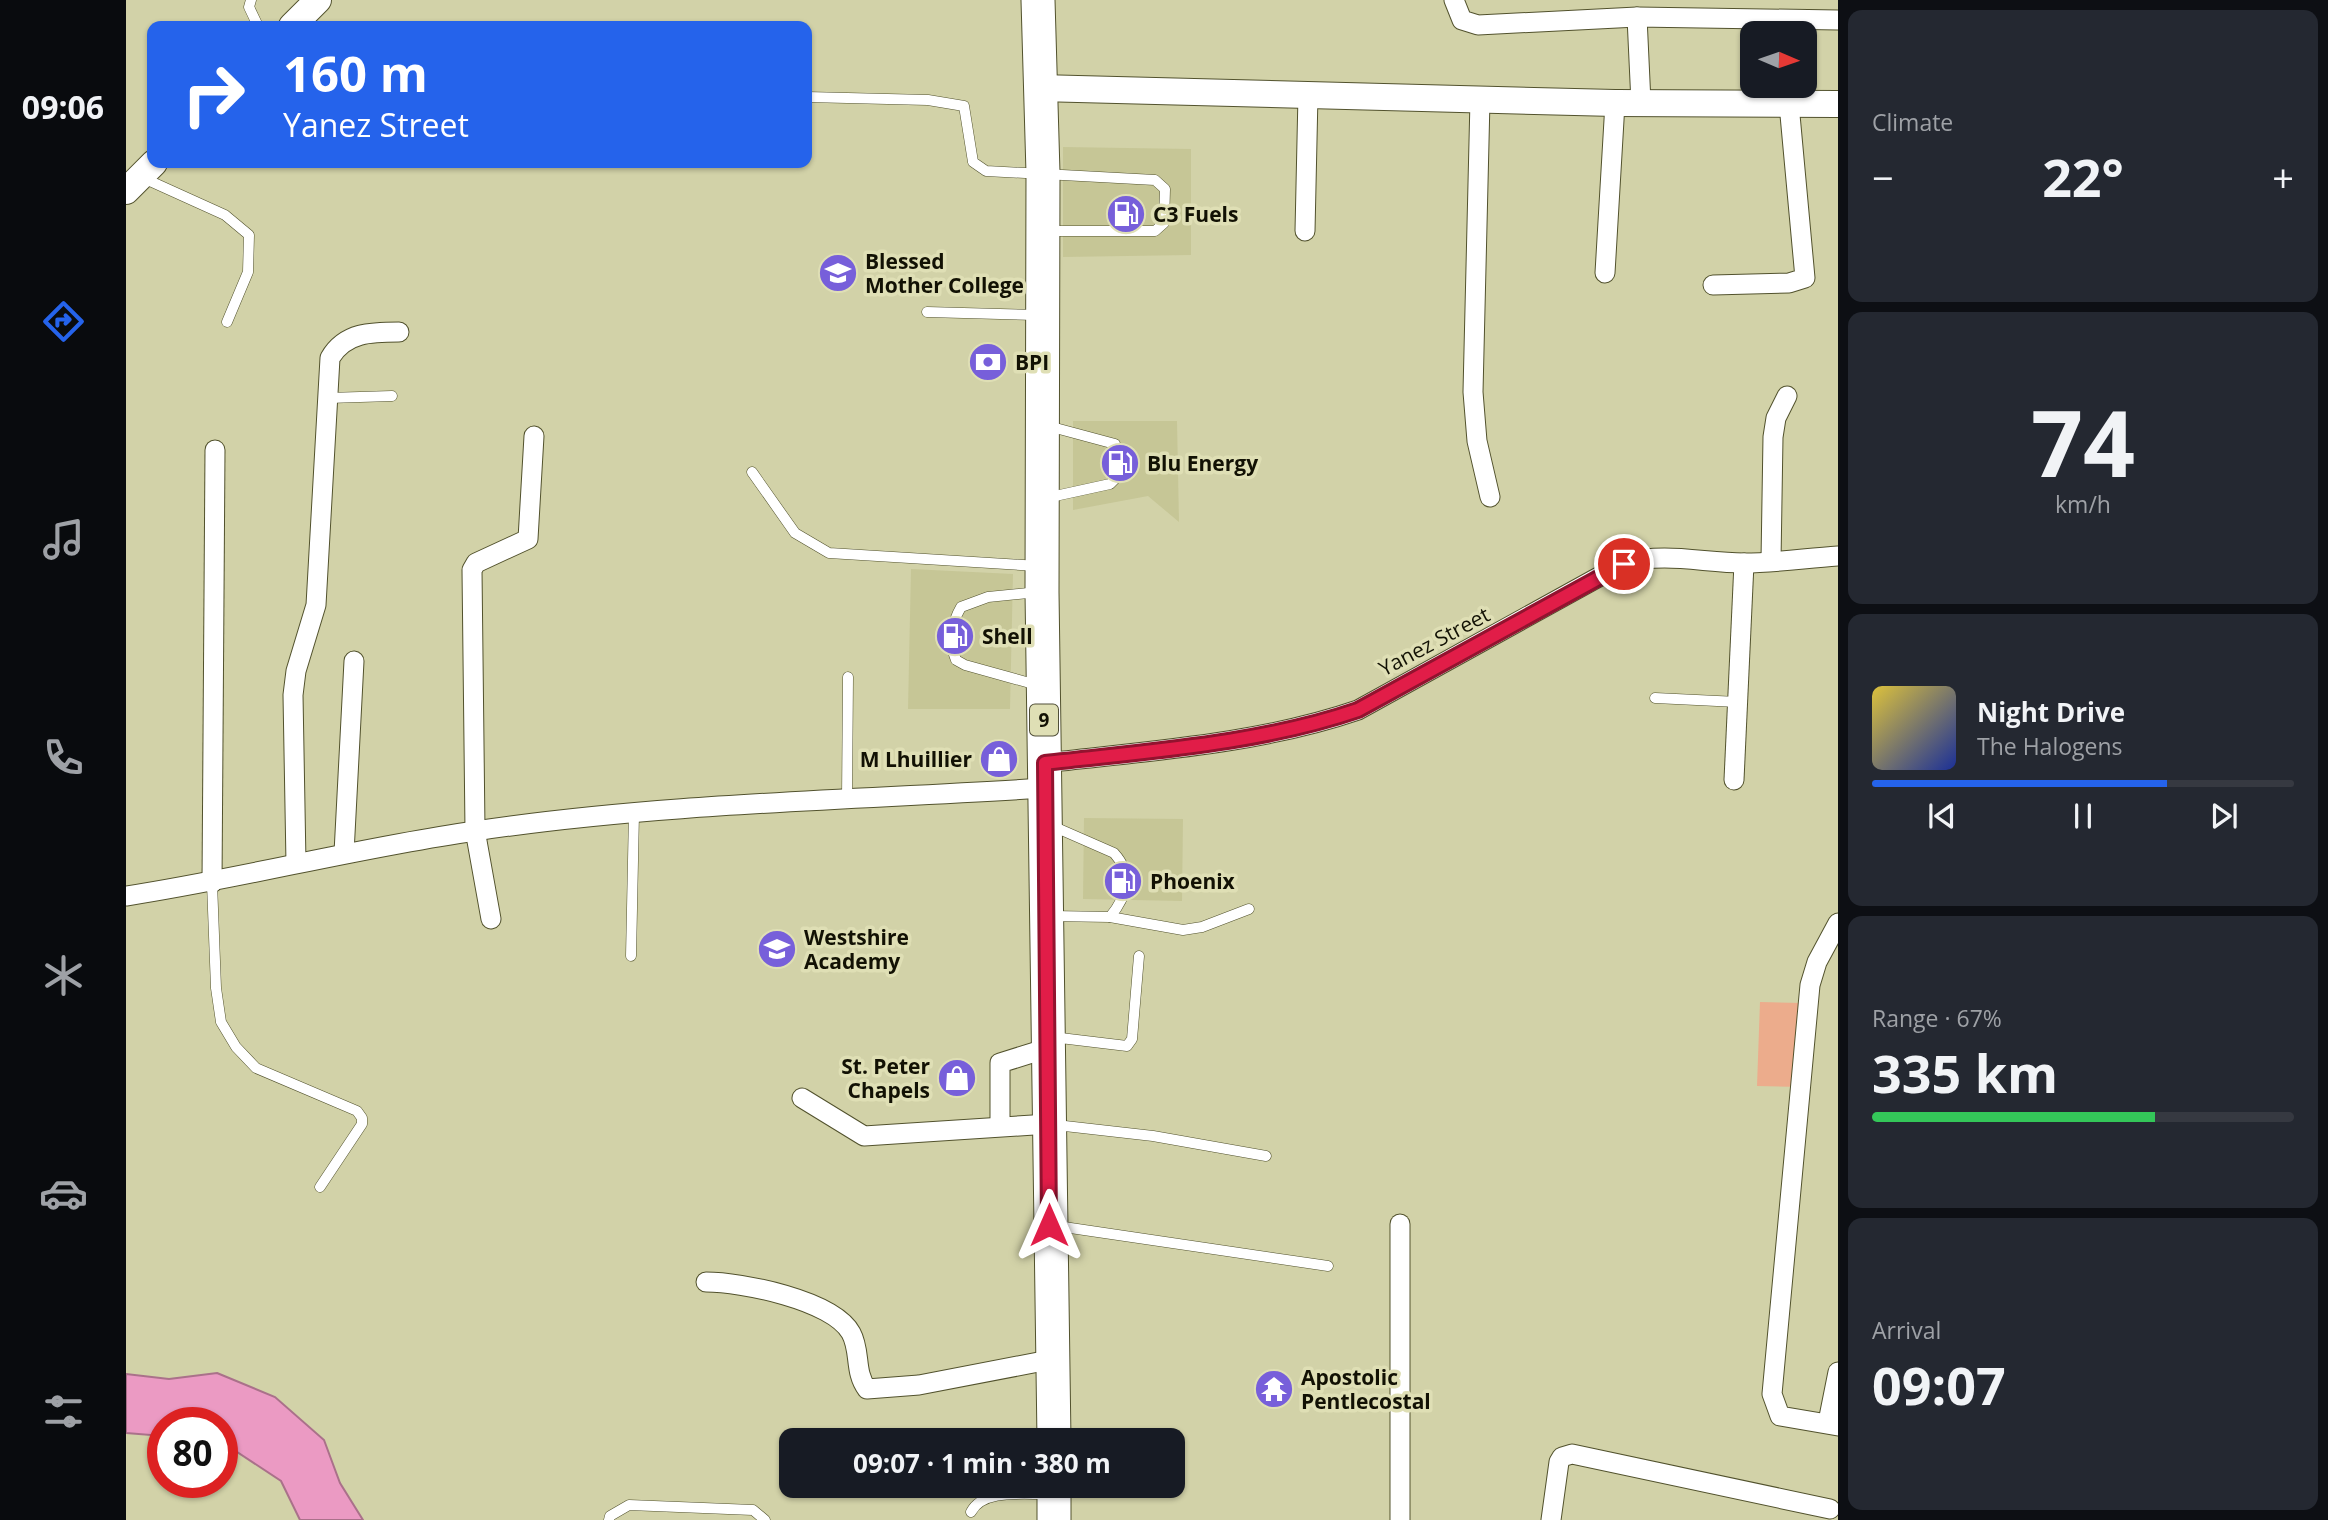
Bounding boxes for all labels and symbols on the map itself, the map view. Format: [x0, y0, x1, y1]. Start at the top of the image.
north arrow [1740, 21, 1816, 98]
fuel station icon: C3 Fuels [1105, 193, 1147, 235]
place label: C3 Fuels [1153, 200, 1238, 228]
place label: Blessed Mother College [865, 247, 1024, 299]
school or university icon: Blessed Mother College [817, 252, 859, 294]
bank icon: BPI [967, 341, 1009, 383]
place label: BPI [1015, 348, 1049, 376]
fuel station icon: Blu Energy [1099, 442, 1141, 484]
place label: Blu Energy [1147, 449, 1258, 477]
pin [1594, 534, 1654, 594]
street label: Yanez Street [1374, 600, 1494, 682]
fuel station icon: Shell [934, 615, 976, 657]
place label: Shell [982, 622, 1033, 650]
road number: 9 [1030, 705, 1058, 736]
shop icon: M Lhuillier [978, 738, 1020, 780]
place label: M Lhuillier [860, 745, 972, 773]
fuel station icon: Phoenix [1102, 860, 1144, 902]
place label: Phoenix [1150, 867, 1236, 895]
place label: Westshire Academy [804, 923, 909, 975]
school or university icon: Westshire Academy [756, 928, 798, 970]
place label: St. Peter Chapels [841, 1052, 930, 1104]
shop icon: St. Peter Chapels [936, 1057, 978, 1099]
position arrow [1012, 1188, 1086, 1262]
place label: Apostolic Pentlecostal [1301, 1363, 1431, 1415]
temple icon: Apostolic Pentlecostal [1253, 1368, 1295, 1410]
speed limit sign: 80 [147, 1407, 238, 1498]

